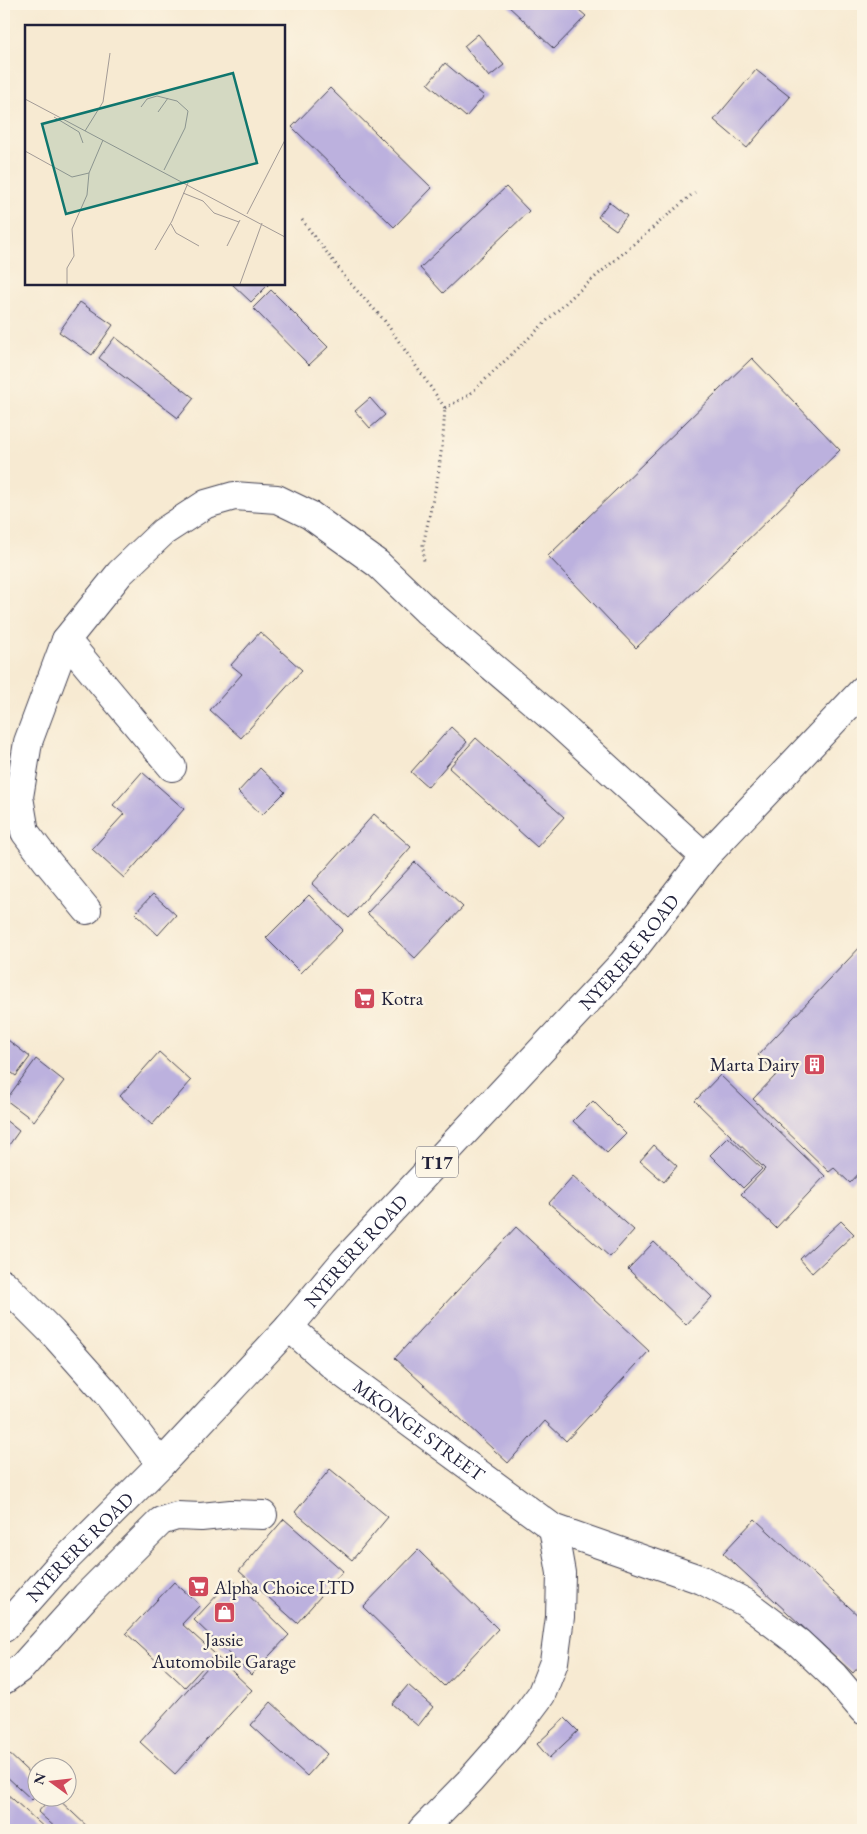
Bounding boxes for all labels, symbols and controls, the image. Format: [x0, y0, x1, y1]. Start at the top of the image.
inset map [25, 25, 285, 285]
street label: NYERERE ROAD [573, 889, 684, 1015]
supermarket icon: Kotra [353, 986, 377, 1010]
place label: Kotra [381, 986, 424, 1011]
place label: Marta Dairy [710, 1052, 800, 1077]
building icon: Marta Dairy [803, 1052, 827, 1076]
road number: T17 [416, 1146, 458, 1178]
street label: NYERERE ROAD [298, 1189, 413, 1313]
street label: MKONGE STREET [348, 1373, 490, 1487]
street label: NYERERE ROAD [20, 1486, 139, 1607]
supermarket icon: Alpha Choice LTD [186, 1575, 210, 1599]
place label: Alpha Choice LTD [213, 1575, 354, 1600]
shop icon: Jassie Automobile Garage [212, 1601, 236, 1625]
place label: Jassie Automobile Garage [151, 1627, 296, 1674]
north arrow [28, 1756, 78, 1806]
text: N [29, 1770, 50, 1786]

